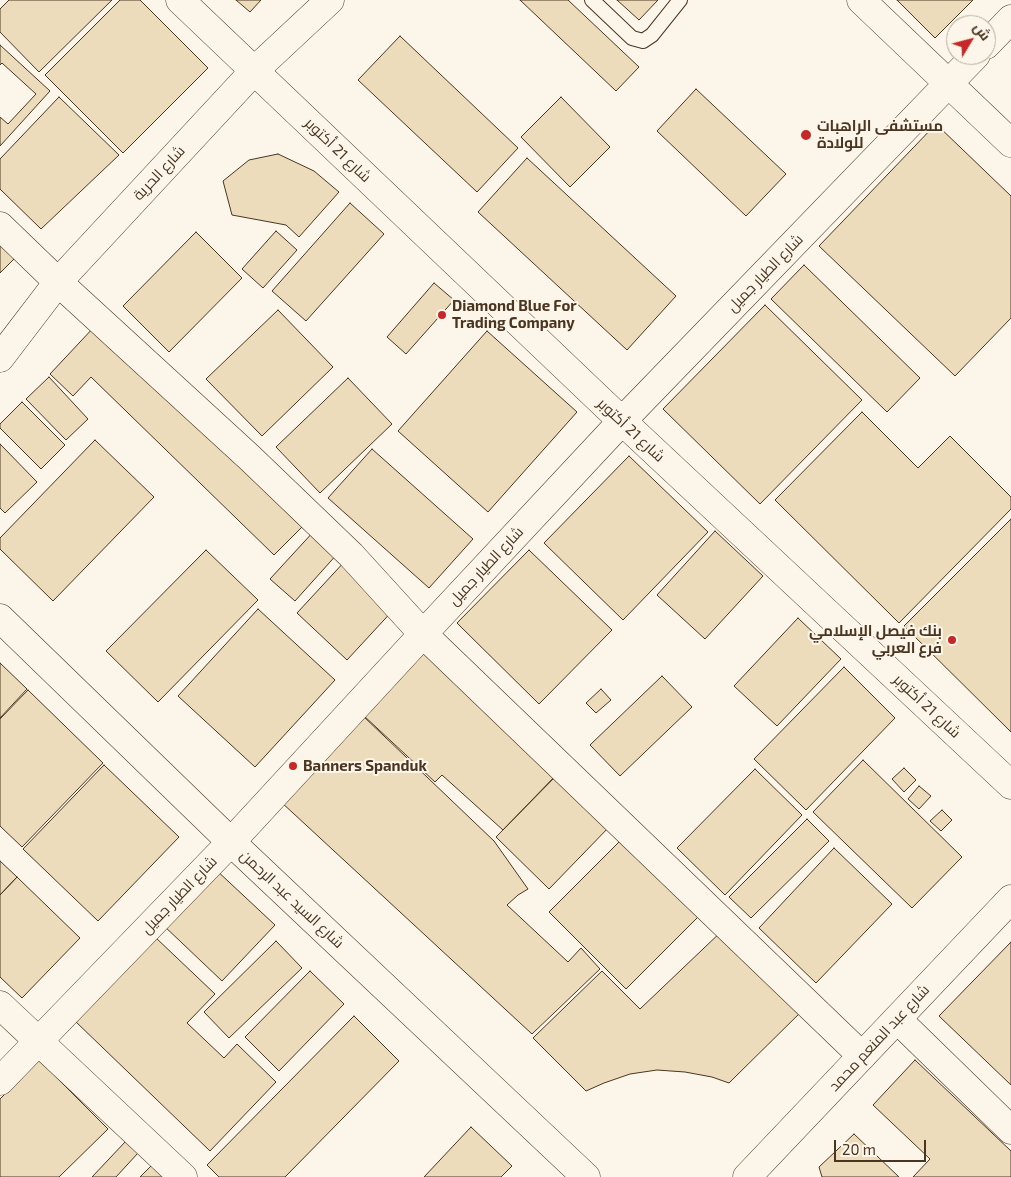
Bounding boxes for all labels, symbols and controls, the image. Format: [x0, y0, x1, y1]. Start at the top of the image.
north arrow [946, 15, 996, 65]
text: ش [970, 19, 995, 44]
street label: شارع 21 أكتوبر [301, 114, 375, 186]
place label: مستشفى الراهبات للولادة [817, 117, 943, 152]
marker: مستشفى الراهبات للولادة [799, 128, 813, 142]
street label: شارع الحرية [129, 142, 189, 204]
street label: شارع الطيار جميل [723, 230, 807, 316]
place label: Diamond Blue For Trading Company [452, 297, 577, 332]
marker: Diamond Blue For Trading Company [436, 309, 448, 321]
street label: شارع 21 أكتوبر [594, 394, 668, 466]
street label: شارع الطيار جميل [445, 523, 527, 609]
place label: بنك فيصل الإسلامي فرع العربي [809, 622, 942, 657]
marker: بنك فيصل الإسلامي فرع العربي [946, 634, 958, 646]
street label: شارع 21 أكتوبر [890, 670, 964, 742]
place label: Banners Spanduk [303, 757, 427, 775]
marker: Banners Spanduk [287, 760, 299, 772]
street label: شارع السيد عبد الرحمن [236, 846, 348, 952]
street label: شارع الطيار جميل [137, 852, 221, 938]
street label: شارع عبد المنعم محمد [825, 981, 933, 1095]
scale bar [836, 1130, 928, 1162]
text: 20 m [842, 1140, 876, 1158]

